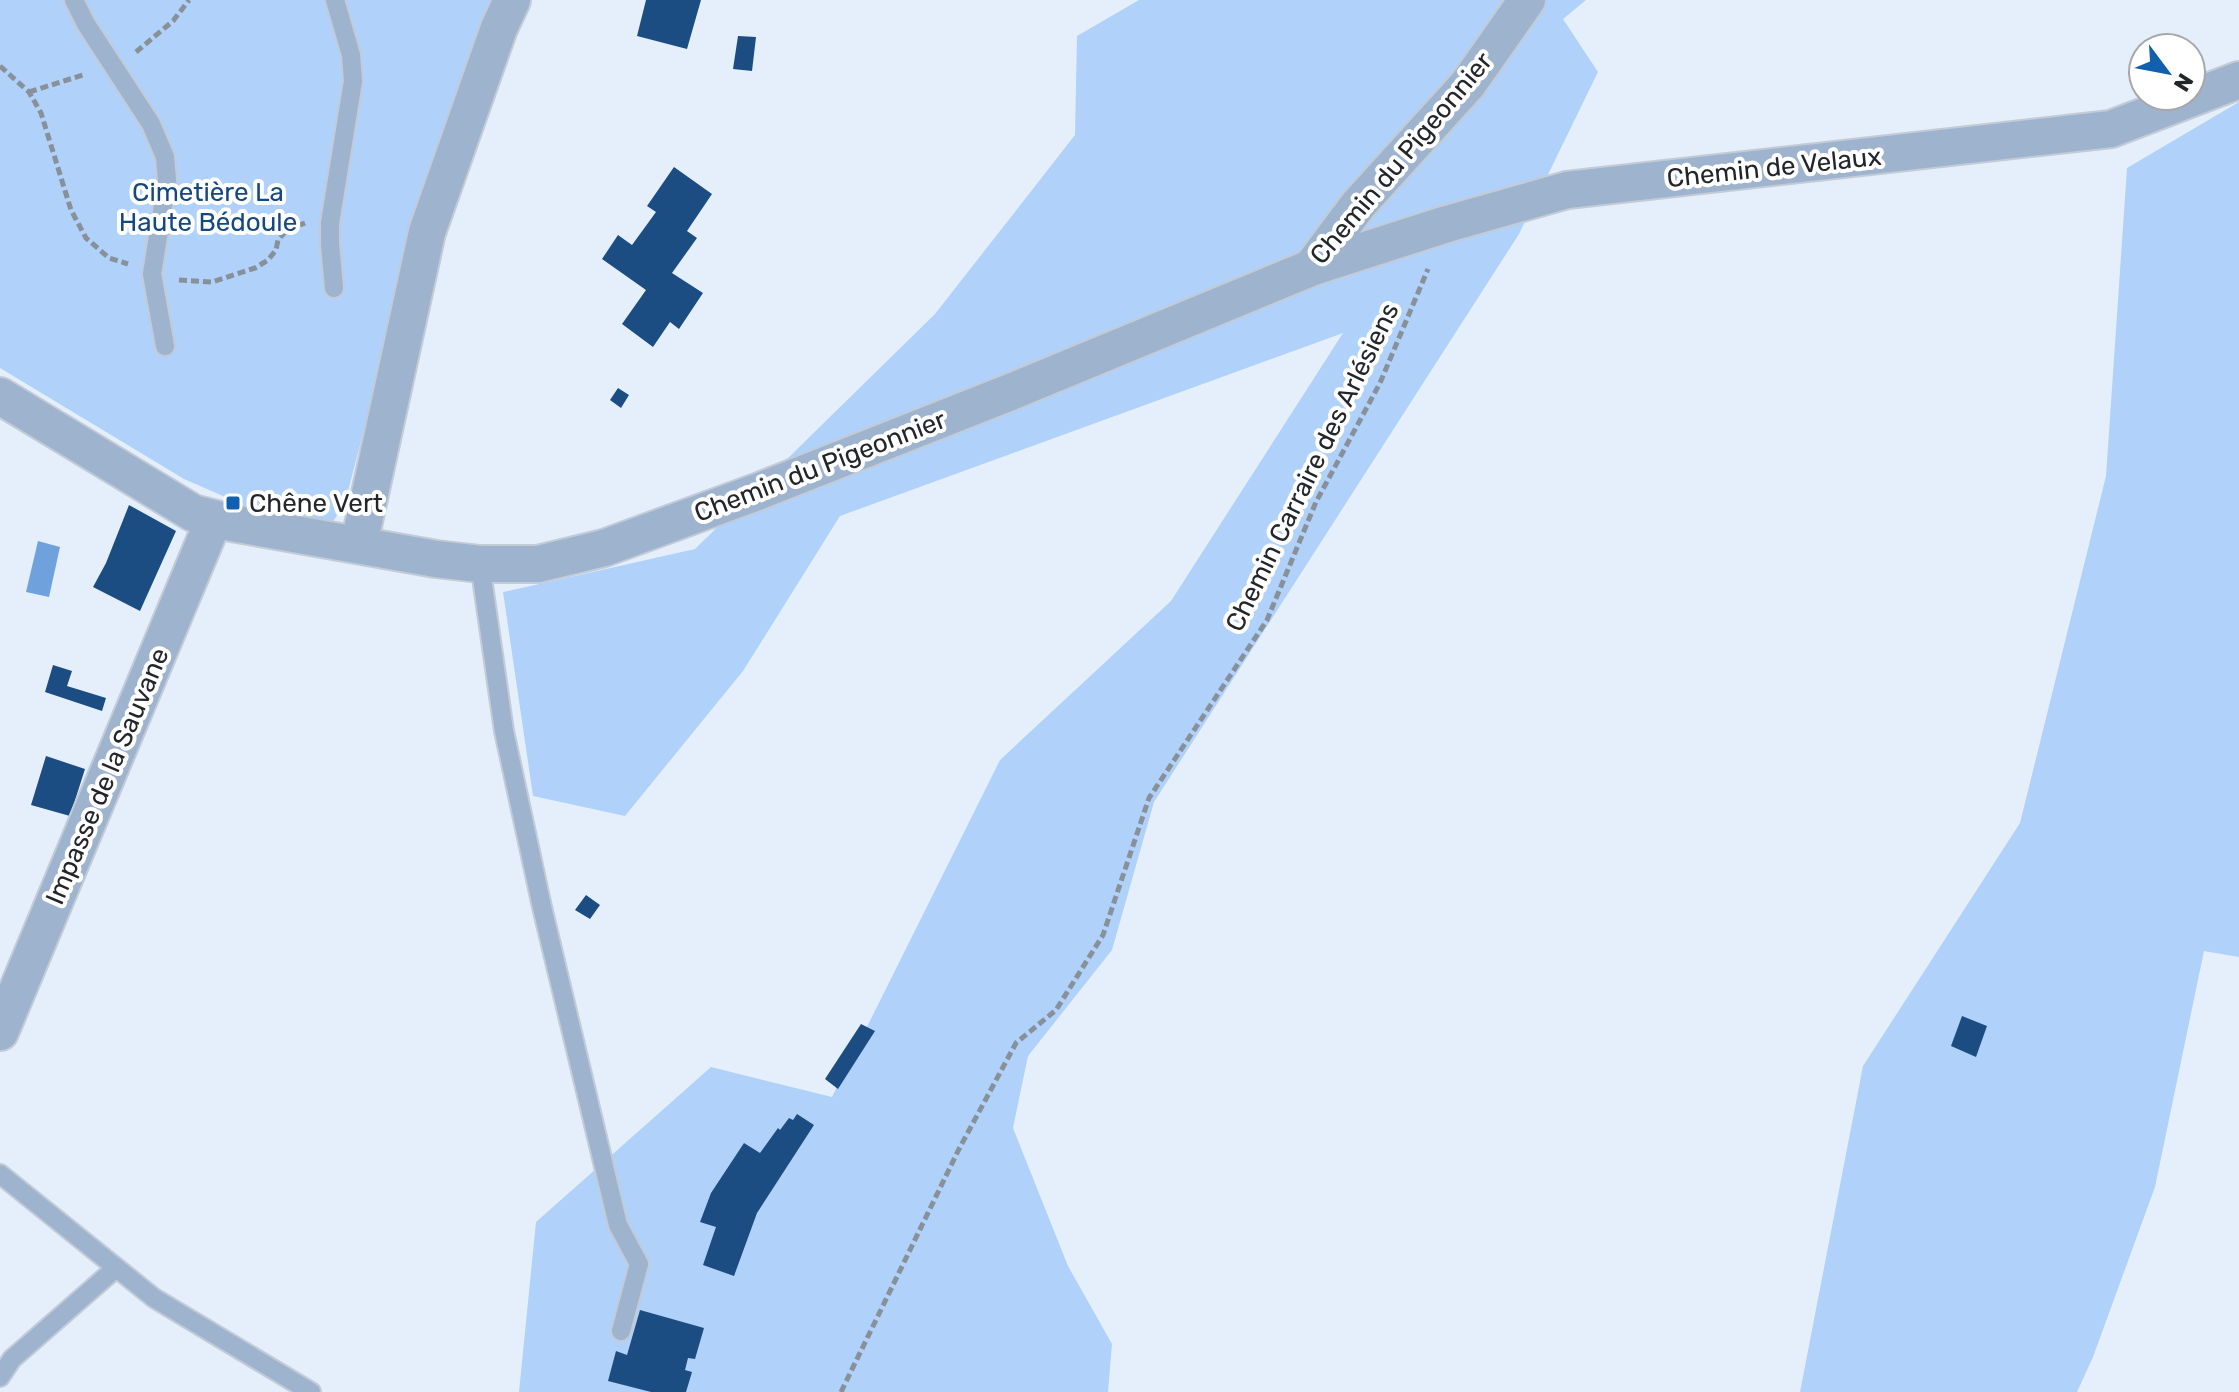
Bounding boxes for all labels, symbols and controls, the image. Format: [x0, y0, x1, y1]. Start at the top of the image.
north arrow [2127, 32, 2207, 112]
street label: Chemin du Pigeonnier [1304, 46, 1499, 271]
text: N [2168, 68, 2199, 96]
street label: Chemin de Velaux [1665, 141, 1883, 194]
park label: Cimetière La Haute Bédoule [119, 177, 297, 238]
street label: Chemin Carraire des Arlésiens [1219, 298, 1406, 637]
street label: Chemin du Pigeonnier [690, 404, 950, 529]
place label: Chêne Vert [249, 488, 383, 519]
marker: Chêne Vert [224, 494, 242, 512]
street label: Impasse de la Sauvane [39, 643, 176, 909]

